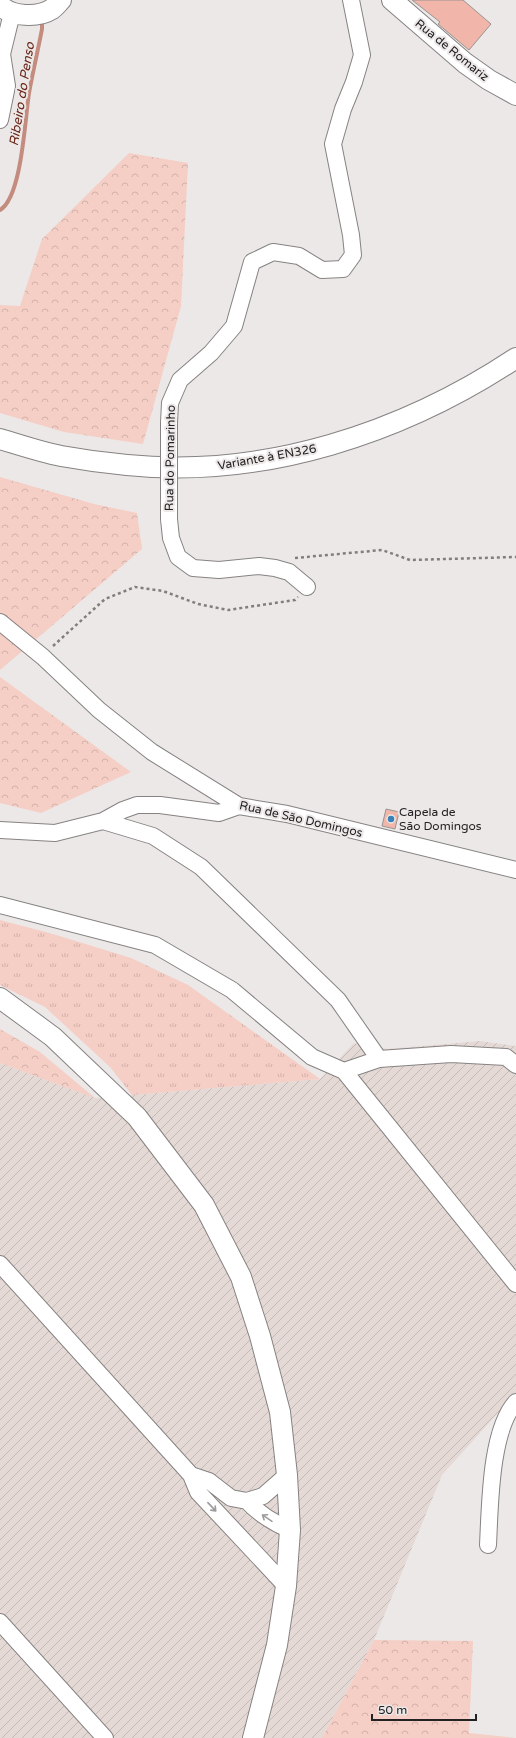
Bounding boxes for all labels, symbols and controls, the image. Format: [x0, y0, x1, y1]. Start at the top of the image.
street label: Rua de Romariz [412, 16, 492, 84]
water label: Ribeiro do Penso [6, 40, 38, 147]
street label: Rua do Pomarinho [162, 405, 178, 511]
street label: Variante à EN326 [216, 441, 318, 473]
street label: Rua de São Domingos [238, 798, 364, 840]
place label: Capela de São Domingos [399, 805, 482, 833]
marker: Capela de São Domingos [386, 814, 396, 824]
one-way arrow [207, 1502, 217, 1512]
one-way arrow [262, 1514, 273, 1522]
scale bar [372, 1696, 476, 1722]
text: 50 m [378, 1703, 407, 1717]

